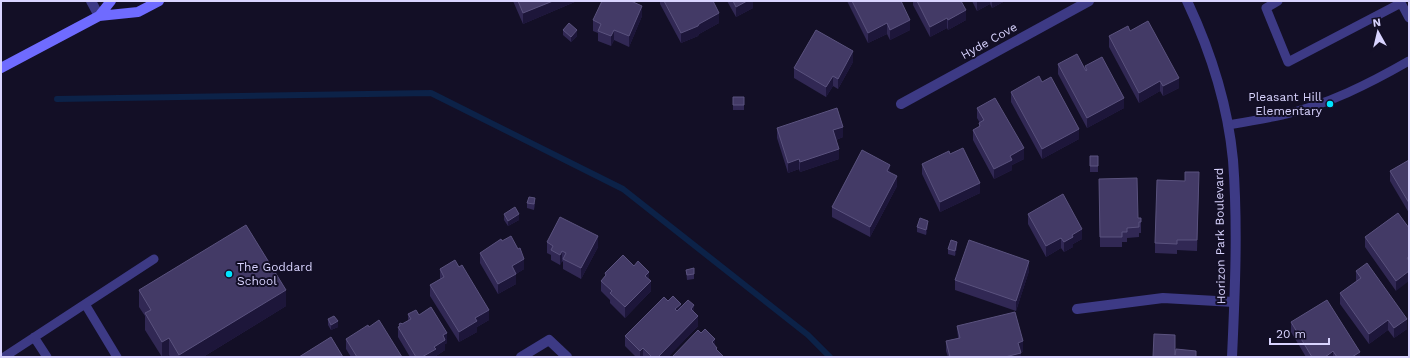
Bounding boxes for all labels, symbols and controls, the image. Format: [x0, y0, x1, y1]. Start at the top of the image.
north arrow [1358, 12, 1398, 52]
text: N [1372, 16, 1382, 30]
street label: Hyde Cove [958, 20, 1020, 62]
place label: Pleasant Hill Elementary [1248, 90, 1323, 118]
marker: Pleasant Hill Elementary [1325, 99, 1335, 109]
street label: Horizon Park Boulevard [1212, 168, 1228, 304]
place label: The Goddard School [237, 260, 312, 288]
marker: The Goddard School [224, 269, 234, 279]
scale bar [1270, 320, 1329, 346]
text: 20 m [1276, 327, 1306, 341]

